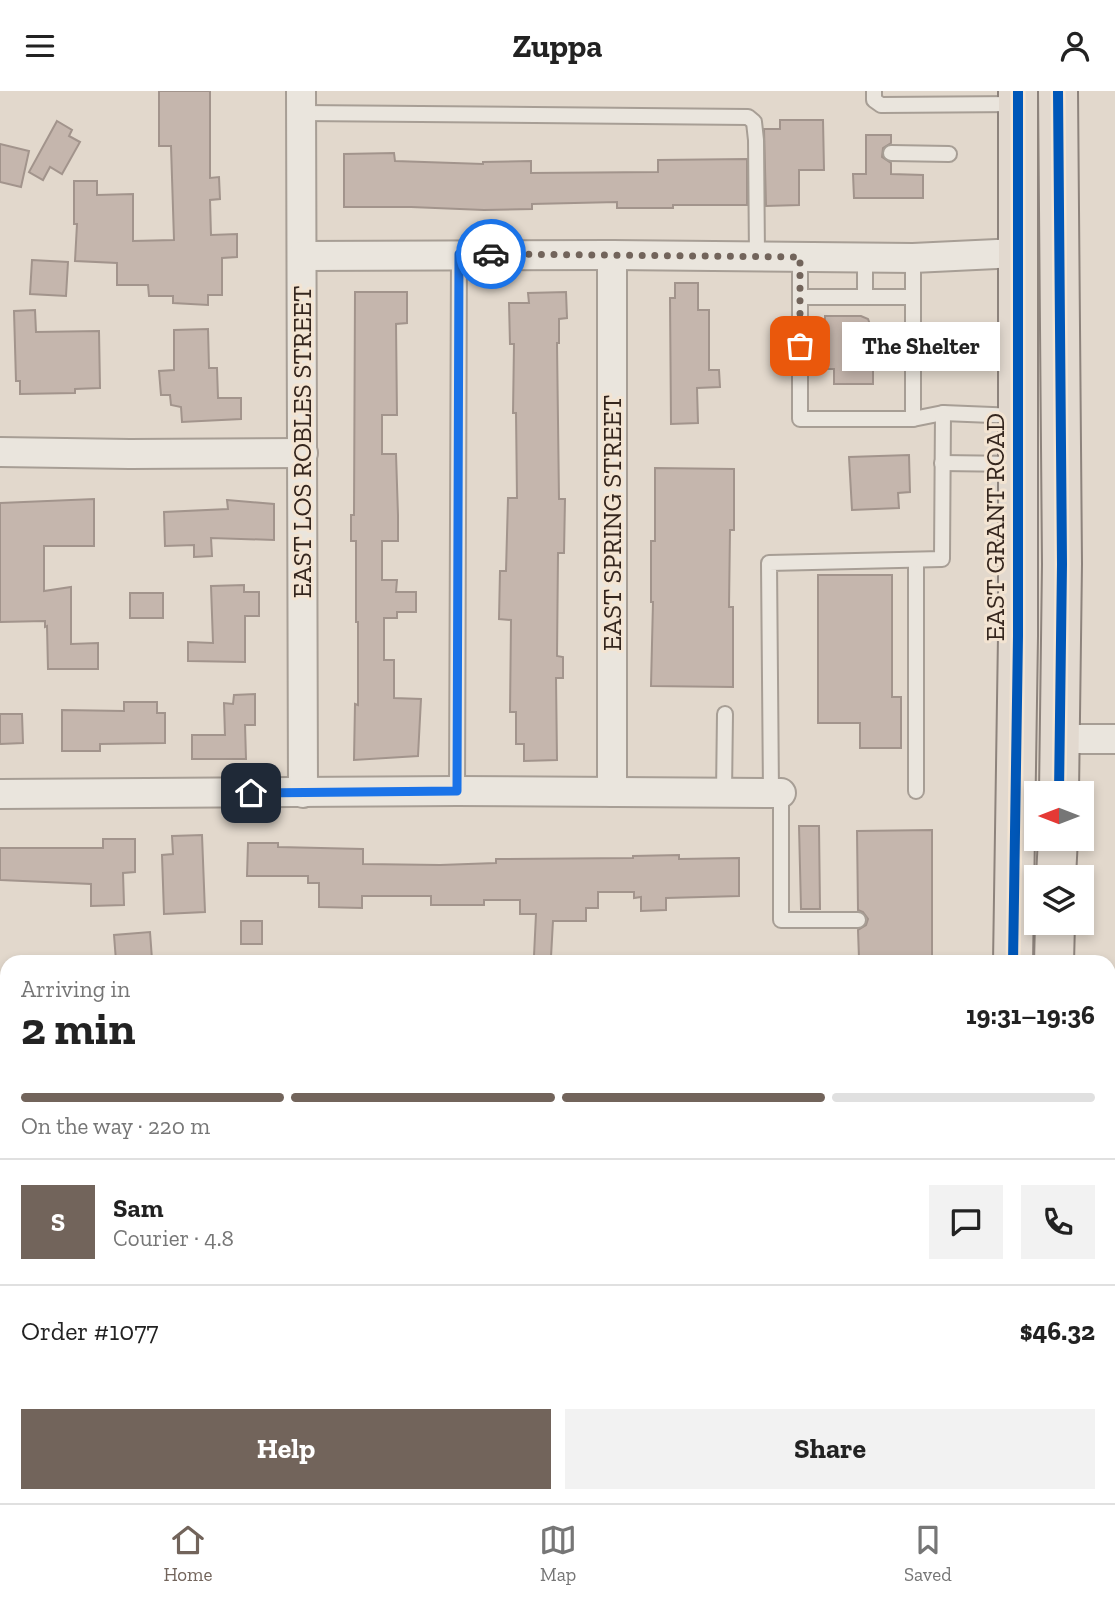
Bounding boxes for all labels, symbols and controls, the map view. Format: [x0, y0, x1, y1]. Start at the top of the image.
icon: menu [21, 27, 59, 65]
text: Zuppa [513, 27, 602, 65]
icon: person [1056, 27, 1094, 65]
courier [456, 219, 526, 289]
icon: car [472, 235, 510, 273]
street label: EAST LOS ROBLES STREET [286, 286, 318, 598]
pin [770, 316, 830, 376]
callout: The Shelter [842, 321, 1000, 371]
icon: bag [781, 327, 819, 365]
text: The Shelter [862, 332, 980, 360]
street label: EAST SPRING STREET [596, 395, 628, 651]
street label: EAST GRANT ROAD [979, 413, 1011, 641]
pin [221, 763, 281, 823]
icon: home [232, 774, 270, 812]
north arrow [1024, 781, 1094, 851]
map controls [1024, 781, 1094, 935]
button: layers [1024, 865, 1094, 935]
text: Arriving in [21, 975, 130, 1003]
text: 19:31–19:36 [966, 999, 1095, 1031]
text: 2 min [21, 1001, 136, 1056]
text: On the way · 220 m [21, 1112, 210, 1140]
button: chat [929, 1185, 1003, 1259]
button: phone [1021, 1185, 1095, 1259]
text: Sam [113, 1192, 163, 1224]
text: S [51, 1206, 65, 1238]
text: Courier · 4.8 [113, 1224, 234, 1252]
text: Order #1077 [21, 1315, 159, 1347]
text: $46.32 [1020, 1315, 1095, 1347]
button: Help [21, 1409, 551, 1489]
button: Share [565, 1409, 1095, 1489]
tab: Home [163, 1521, 212, 1586]
tab: Map [539, 1521, 577, 1586]
tab: Saved [904, 1521, 952, 1586]

